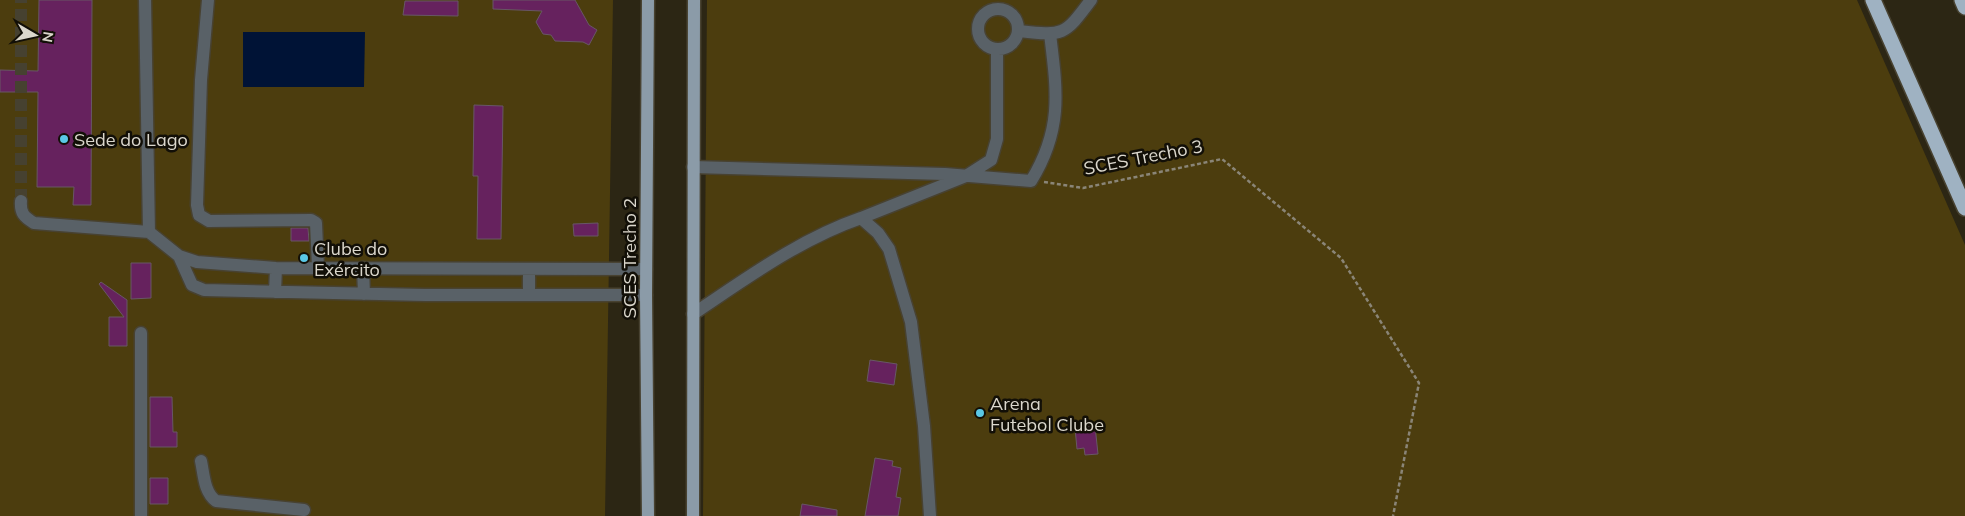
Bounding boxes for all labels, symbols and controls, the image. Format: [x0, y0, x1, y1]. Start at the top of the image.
north arrow [10, 10, 60, 60]
text: N [38, 30, 58, 44]
place label: Sede do Lago [74, 128, 188, 151]
marker: Sede do Lago [58, 133, 70, 145]
street label: SCES Trecho 3 [1082, 134, 1204, 180]
street label: SCES Trecho 2 [618, 198, 641, 318]
place label: Clube do Exército [314, 237, 387, 281]
marker: Clube do Exército [298, 252, 310, 264]
place label: Arena Futebol Clube [990, 392, 1104, 436]
marker: Arena Futebol Clube [974, 407, 986, 419]

